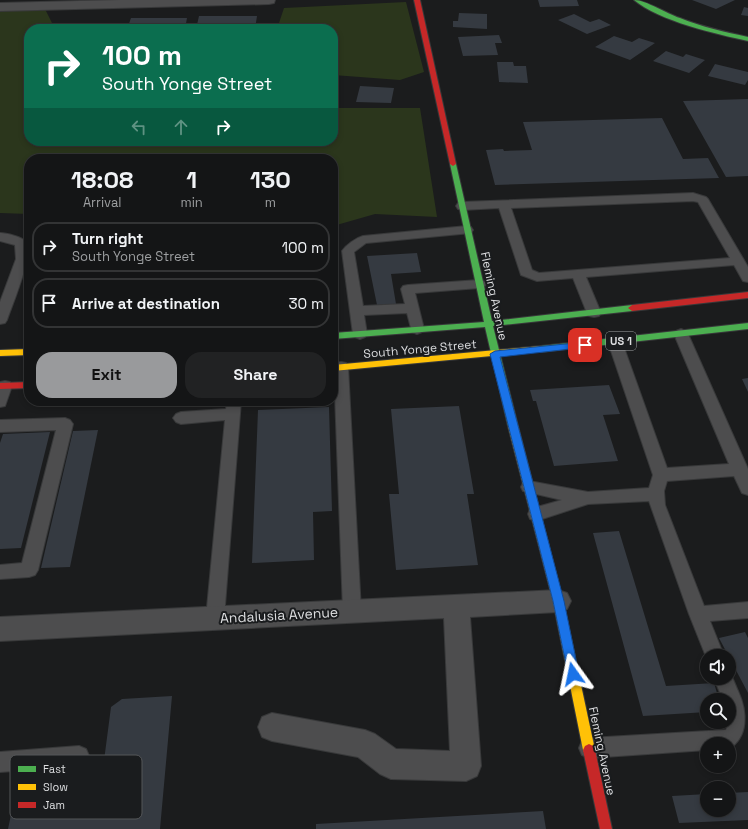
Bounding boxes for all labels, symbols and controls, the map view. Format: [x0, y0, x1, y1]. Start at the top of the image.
text: 100 m [102, 37, 182, 73]
icon: right [36, 40, 88, 92]
text: South Yonge Street [102, 72, 272, 95]
icon: left [128, 116, 150, 138]
icon: ahead [170, 116, 192, 138]
icon: right [212, 116, 234, 138]
text: 18:08 [71, 164, 133, 195]
text: 1 [186, 164, 197, 195]
text: 130 [250, 164, 291, 195]
text: Arrival [83, 194, 122, 211]
text: min [180, 194, 203, 211]
text: m [265, 194, 276, 211]
text: Turn right [72, 229, 143, 248]
icon: right [38, 236, 60, 258]
text: 100 m [282, 238, 324, 257]
text: South Yonge Street [72, 248, 195, 265]
street label: Fleming Avenue [477, 250, 511, 342]
icon: arrive [38, 292, 60, 314]
text: Arrive at destination [72, 294, 220, 313]
text: 30 m [289, 294, 324, 313]
pin [568, 328, 602, 362]
road number: US 1 [606, 332, 636, 350]
icon: arrive [574, 334, 596, 356]
street label: South Yonge Street [363, 336, 477, 362]
button: Exit [36, 352, 177, 398]
button: Share [185, 352, 326, 398]
street label: Andalusia Avenue [220, 603, 338, 627]
map controls [700, 649, 736, 817]
button: sound [700, 649, 736, 685]
position arrow [552, 653, 594, 695]
button: search [700, 693, 736, 729]
street label: Fleming Avenue [585, 705, 619, 797]
button: + [700, 737, 736, 773]
legend [10, 755, 142, 819]
text: Fast [43, 762, 66, 776]
text: Slow [43, 780, 68, 794]
button: − [700, 781, 736, 817]
text: Jam [43, 798, 65, 812]

